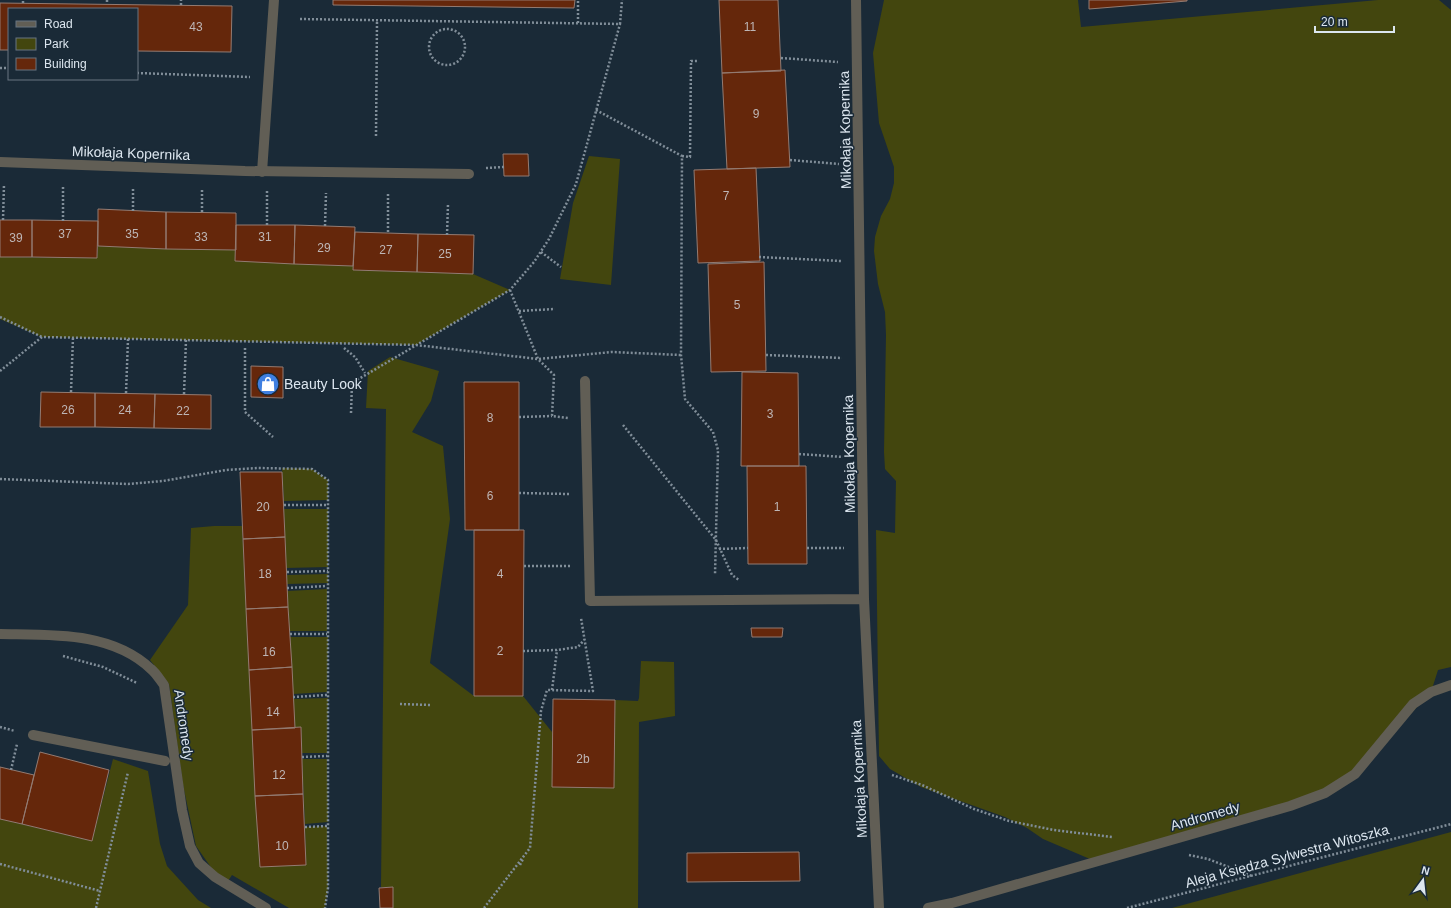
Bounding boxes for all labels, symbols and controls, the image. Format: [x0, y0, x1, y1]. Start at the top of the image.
legend [8, 8, 138, 80]
scale bar [1315, 8, 1394, 34]
text: 20 m [1321, 15, 1348, 29]
text: Road [44, 17, 73, 31]
house number: 43 [189, 20, 203, 34]
house number: 11 [744, 20, 757, 34]
text: Park [44, 37, 70, 51]
text: Building [44, 57, 87, 71]
street label: Mikołaja Kopernika [836, 71, 854, 189]
house number: 9 [753, 107, 760, 121]
street label: Mikołaja Kopernika [72, 143, 191, 163]
house number: 7 [723, 189, 730, 203]
house number: 37 [58, 227, 72, 241]
house number: 35 [125, 227, 139, 241]
house number: 33 [194, 230, 208, 244]
house number: 31 [258, 230, 272, 244]
house number: 39 [9, 231, 23, 245]
house number: 29 [317, 241, 331, 255]
house number: 27 [379, 243, 393, 257]
house number: 25 [438, 247, 452, 261]
house number: 5 [734, 298, 741, 312]
shop icon: Beauty Look [255, 371, 281, 397]
place label: Beauty Look [284, 376, 363, 392]
street label: Mikołaja Kopernika [840, 395, 858, 513]
house number: 26 [61, 403, 75, 417]
house number: 24 [118, 403, 132, 417]
house number: 22 [176, 404, 190, 418]
house number: 3 [767, 407, 774, 421]
house number: 8 [487, 411, 494, 425]
house number: 6 [487, 489, 494, 503]
house number: 20 [256, 500, 270, 514]
house number: 1 [774, 500, 781, 514]
house number: 18 [258, 567, 272, 581]
house number: 4 [497, 567, 504, 581]
house number: 2 [497, 644, 504, 658]
house number: 16 [262, 645, 276, 659]
street label: Andromedy [171, 688, 197, 762]
house number: 14 [266, 705, 280, 719]
street label: Mikołaja Kopernika [848, 719, 870, 838]
house number: 2b [576, 752, 590, 766]
house number: 12 [272, 768, 286, 782]
street label: Andromedy [1168, 798, 1242, 834]
street label: Aleja Księdza Sylwestra Witoszka [1183, 821, 1391, 891]
house number: 10 [275, 839, 289, 853]
north arrow [1403, 860, 1443, 900]
text: N [1420, 864, 1431, 877]

